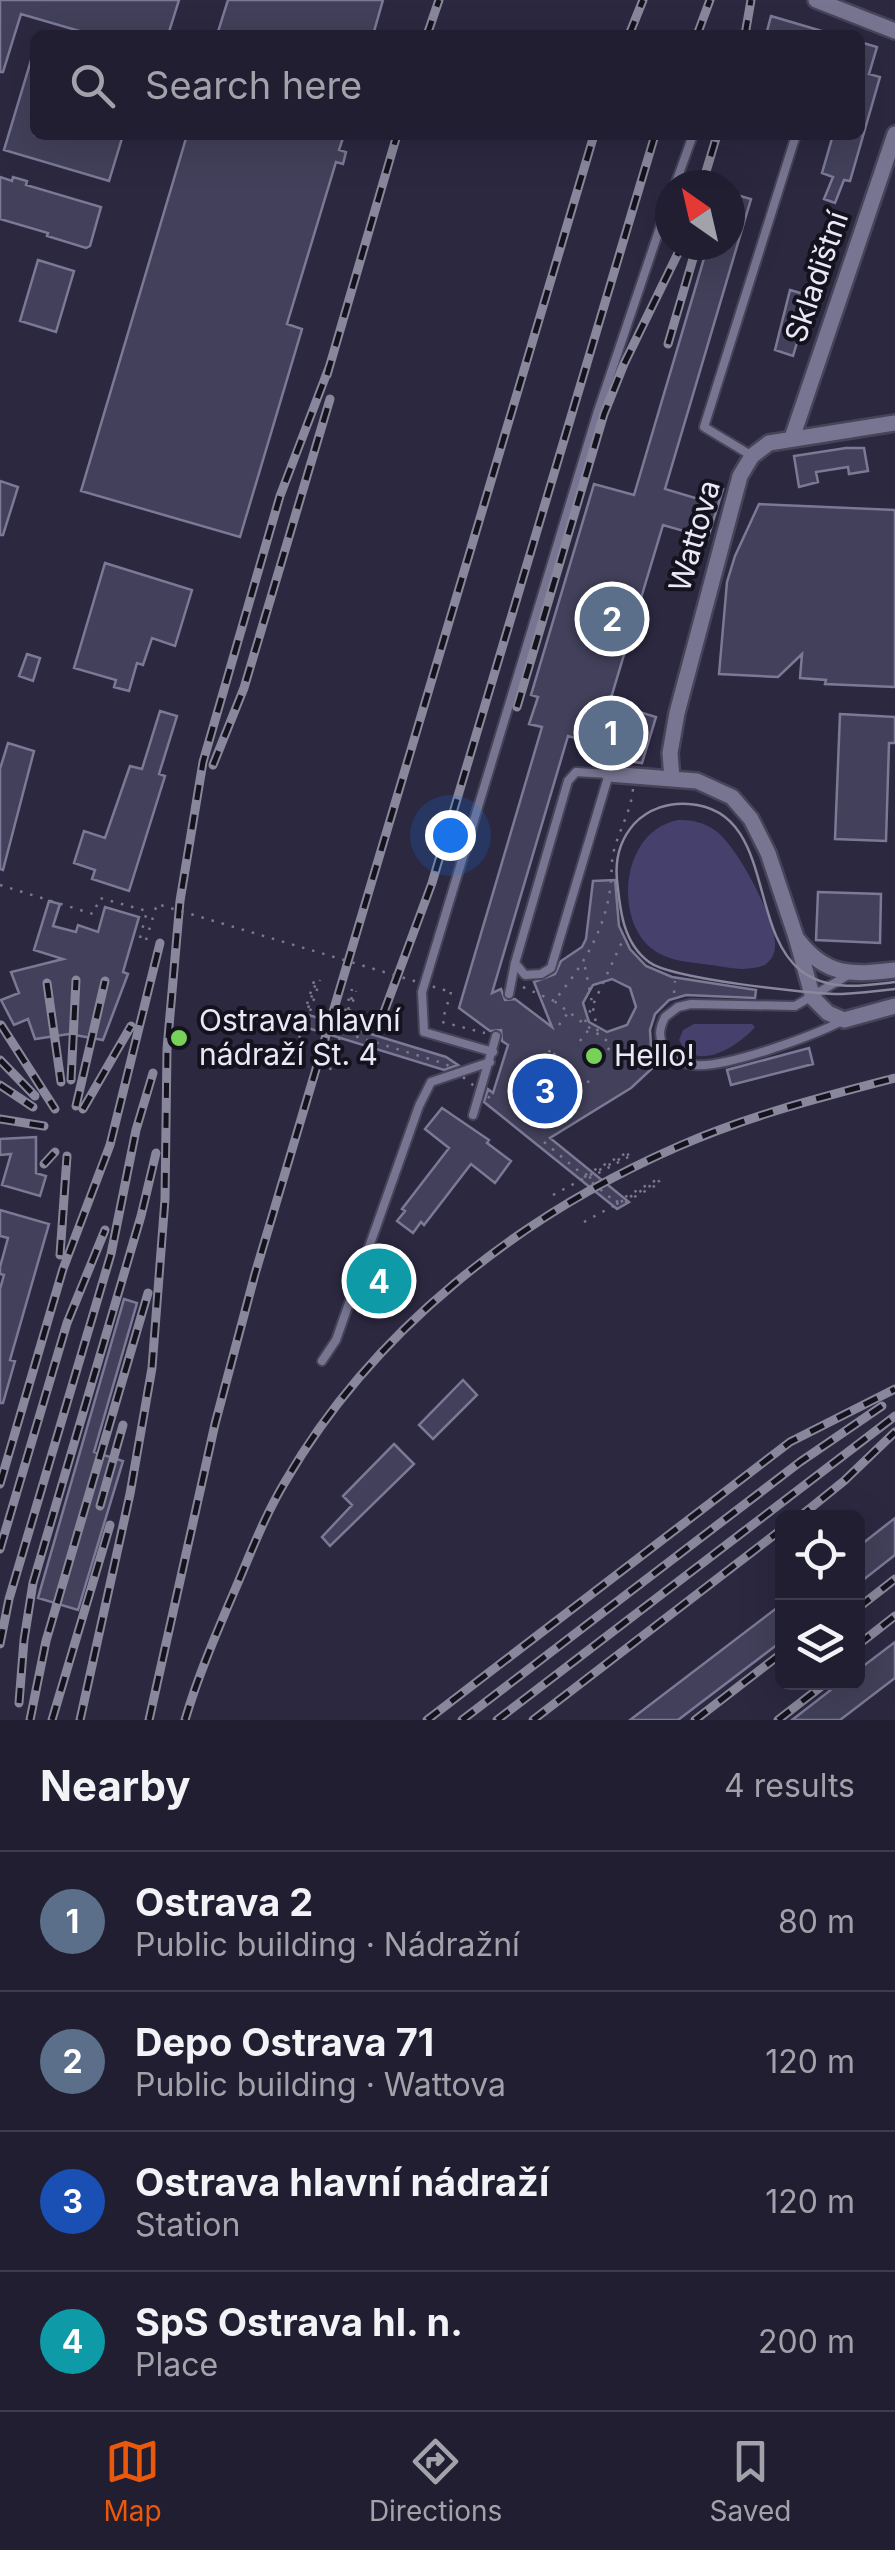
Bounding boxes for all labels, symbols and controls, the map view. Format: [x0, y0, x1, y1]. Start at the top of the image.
search box [30, 30, 865, 140]
icon: search [65, 58, 120, 113]
text: Search here [145, 62, 362, 108]
north arrow [655, 170, 745, 260]
street label: Skladištní [777, 206, 855, 347]
street label: Wattova [661, 476, 727, 596]
pin: 2 [580, 582, 644, 656]
pin: 1 [578, 696, 644, 770]
your location [425, 810, 476, 861]
place label: Ostrava hlavní nádraží St. 4 [199, 1002, 401, 1072]
marker: Ostrava hlavní nádraží St. 4 [168, 1027, 190, 1049]
place label: Hello! [614, 1037, 695, 1073]
marker: Hello! [583, 1045, 605, 1067]
pin: 3 [512, 1054, 578, 1128]
pin: 4 [346, 1244, 412, 1318]
map controls [775, 1510, 865, 1690]
button: locate [775, 1510, 865, 1600]
button: layers [775, 1600, 865, 1690]
text: Nearby [40, 1760, 191, 1811]
text: 4 results [724, 1766, 855, 1805]
text: Ostrava 2 [135, 1879, 313, 1925]
text: 1 [66, 1902, 79, 1941]
text: 80 m [778, 1902, 855, 1941]
text: Public building · Nádražní [135, 1925, 520, 1964]
text: Depo Ostrava 71 [135, 2019, 434, 2065]
text: 2 [62, 2042, 83, 2081]
text: 120 m [765, 2042, 855, 2081]
text: Public building · Wattova [135, 2065, 506, 2104]
text: Ostrava hlavní nádraží [135, 2159, 549, 2205]
text: 3 [62, 2182, 83, 2221]
text: 120 m [765, 2182, 855, 2221]
text: Station [135, 2205, 240, 2244]
text: SpS Ostrava hl. n. [135, 2299, 463, 2345]
text: 4 [62, 2322, 83, 2361]
text: 200 m [758, 2322, 855, 2361]
text: Place [135, 2345, 218, 2384]
tab: Map [104, 2434, 162, 2528]
tab: Directions [369, 2434, 502, 2528]
tab: Saved [709, 2434, 791, 2528]

